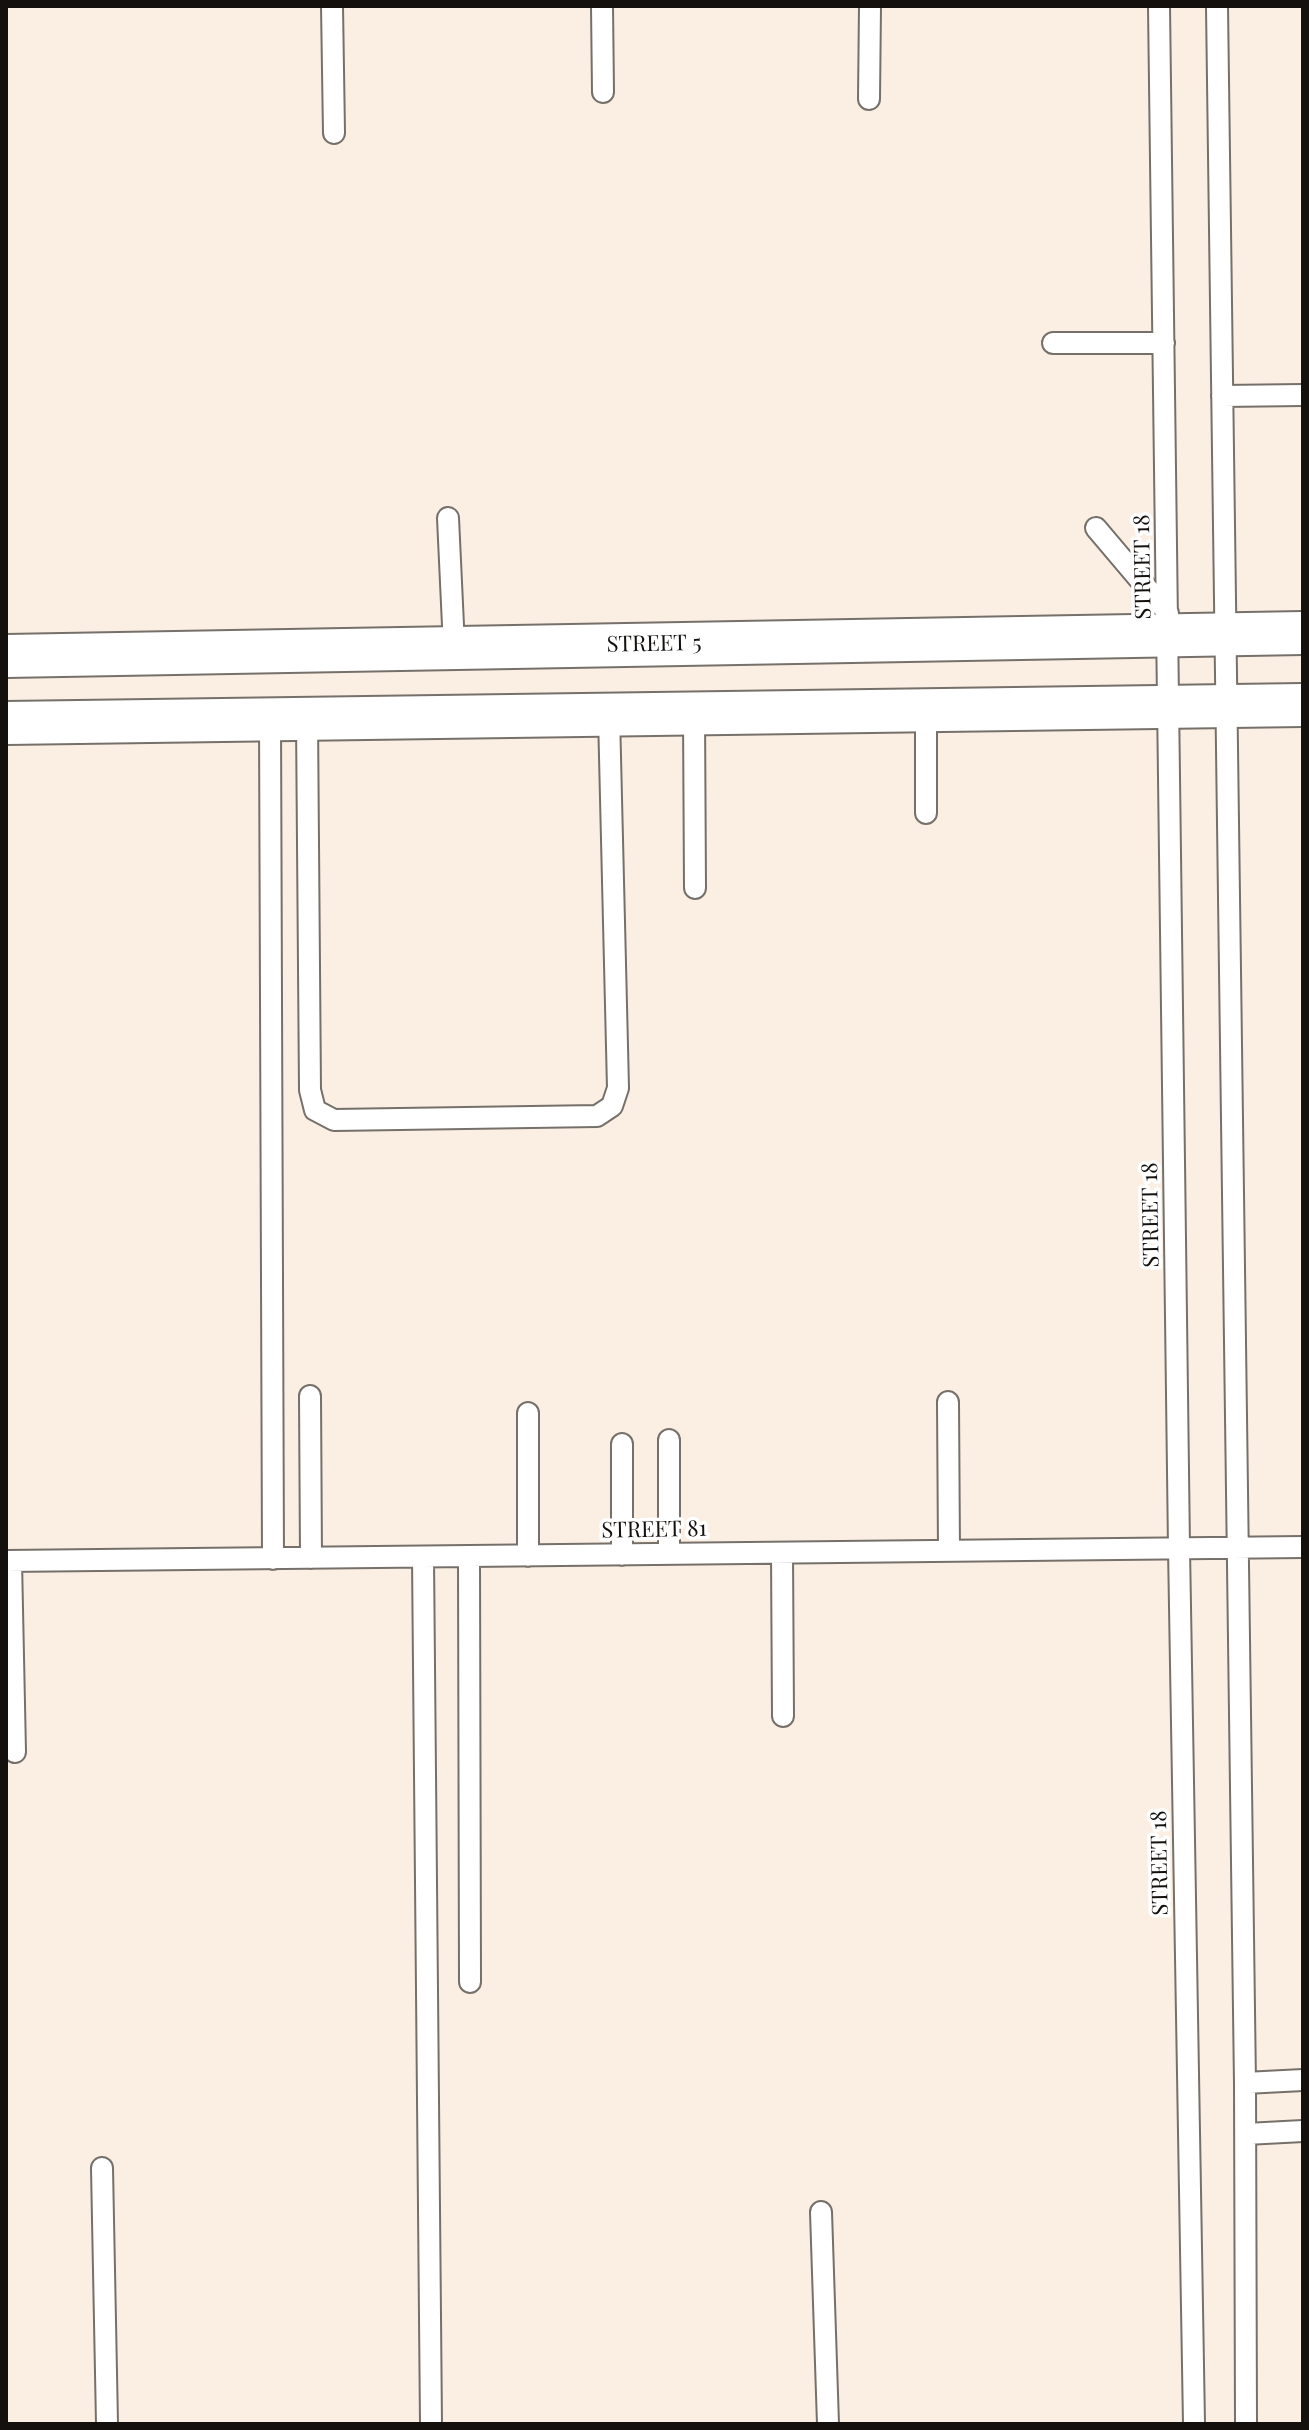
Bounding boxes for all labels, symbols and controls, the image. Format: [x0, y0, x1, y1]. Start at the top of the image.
street label: STREET 18 [1129, 514, 1157, 620]
street label: STREET 5 [606, 630, 702, 658]
street label: STREET 18 [1137, 1162, 1165, 1268]
street label: STREET 81 [601, 1516, 707, 1544]
street label: STREET 18 [1146, 1810, 1174, 1916]

